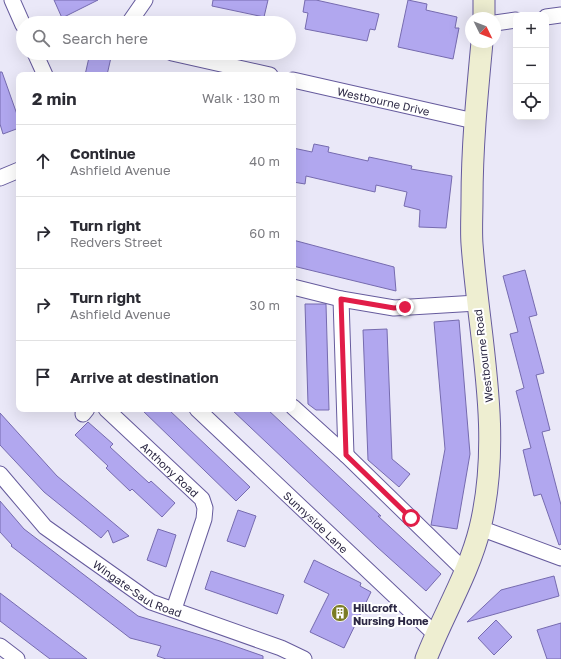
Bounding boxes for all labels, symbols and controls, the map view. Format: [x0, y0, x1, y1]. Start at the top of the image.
north arrow [465, 12, 501, 48]
map controls [513, 12, 549, 120]
button: + [513, 12, 549, 48]
search box [16, 16, 296, 60]
icon: search [30, 27, 52, 49]
text: Search here [62, 29, 148, 47]
button: − [513, 48, 549, 84]
street label: Westbourne Drive [336, 84, 431, 117]
button: locate [513, 84, 549, 120]
text: 2 min [32, 88, 76, 109]
text: Walk · 130 m [202, 90, 280, 106]
text: Continue [70, 144, 136, 162]
icon: ahead [32, 150, 54, 172]
text: 40 m [249, 153, 280, 169]
text: Ashfield Avenue [70, 162, 170, 178]
text: Turn right [70, 216, 141, 234]
icon: right [32, 222, 54, 244]
text: 60 m [249, 225, 280, 241]
text: Redvers Street [70, 234, 163, 250]
text: Turn right [70, 288, 141, 306]
icon: right [32, 294, 54, 316]
text: 30 m [250, 297, 280, 313]
route end [396, 298, 414, 316]
text: Ashfield Avenue [70, 306, 170, 322]
street label: Westbourne Road [471, 309, 495, 403]
icon: arrive [32, 366, 54, 388]
text: Arrive at destination [70, 368, 219, 386]
street label: Anthony Road [139, 439, 202, 499]
street label: Sunnyside Lane [281, 488, 351, 555]
route start [402, 509, 420, 527]
street label: Wingate-Saul Road [91, 557, 184, 619]
place label: Hillcroft Nursing Home [353, 601, 429, 627]
building icon: Hillcroft Nursing Home [330, 603, 350, 623]

